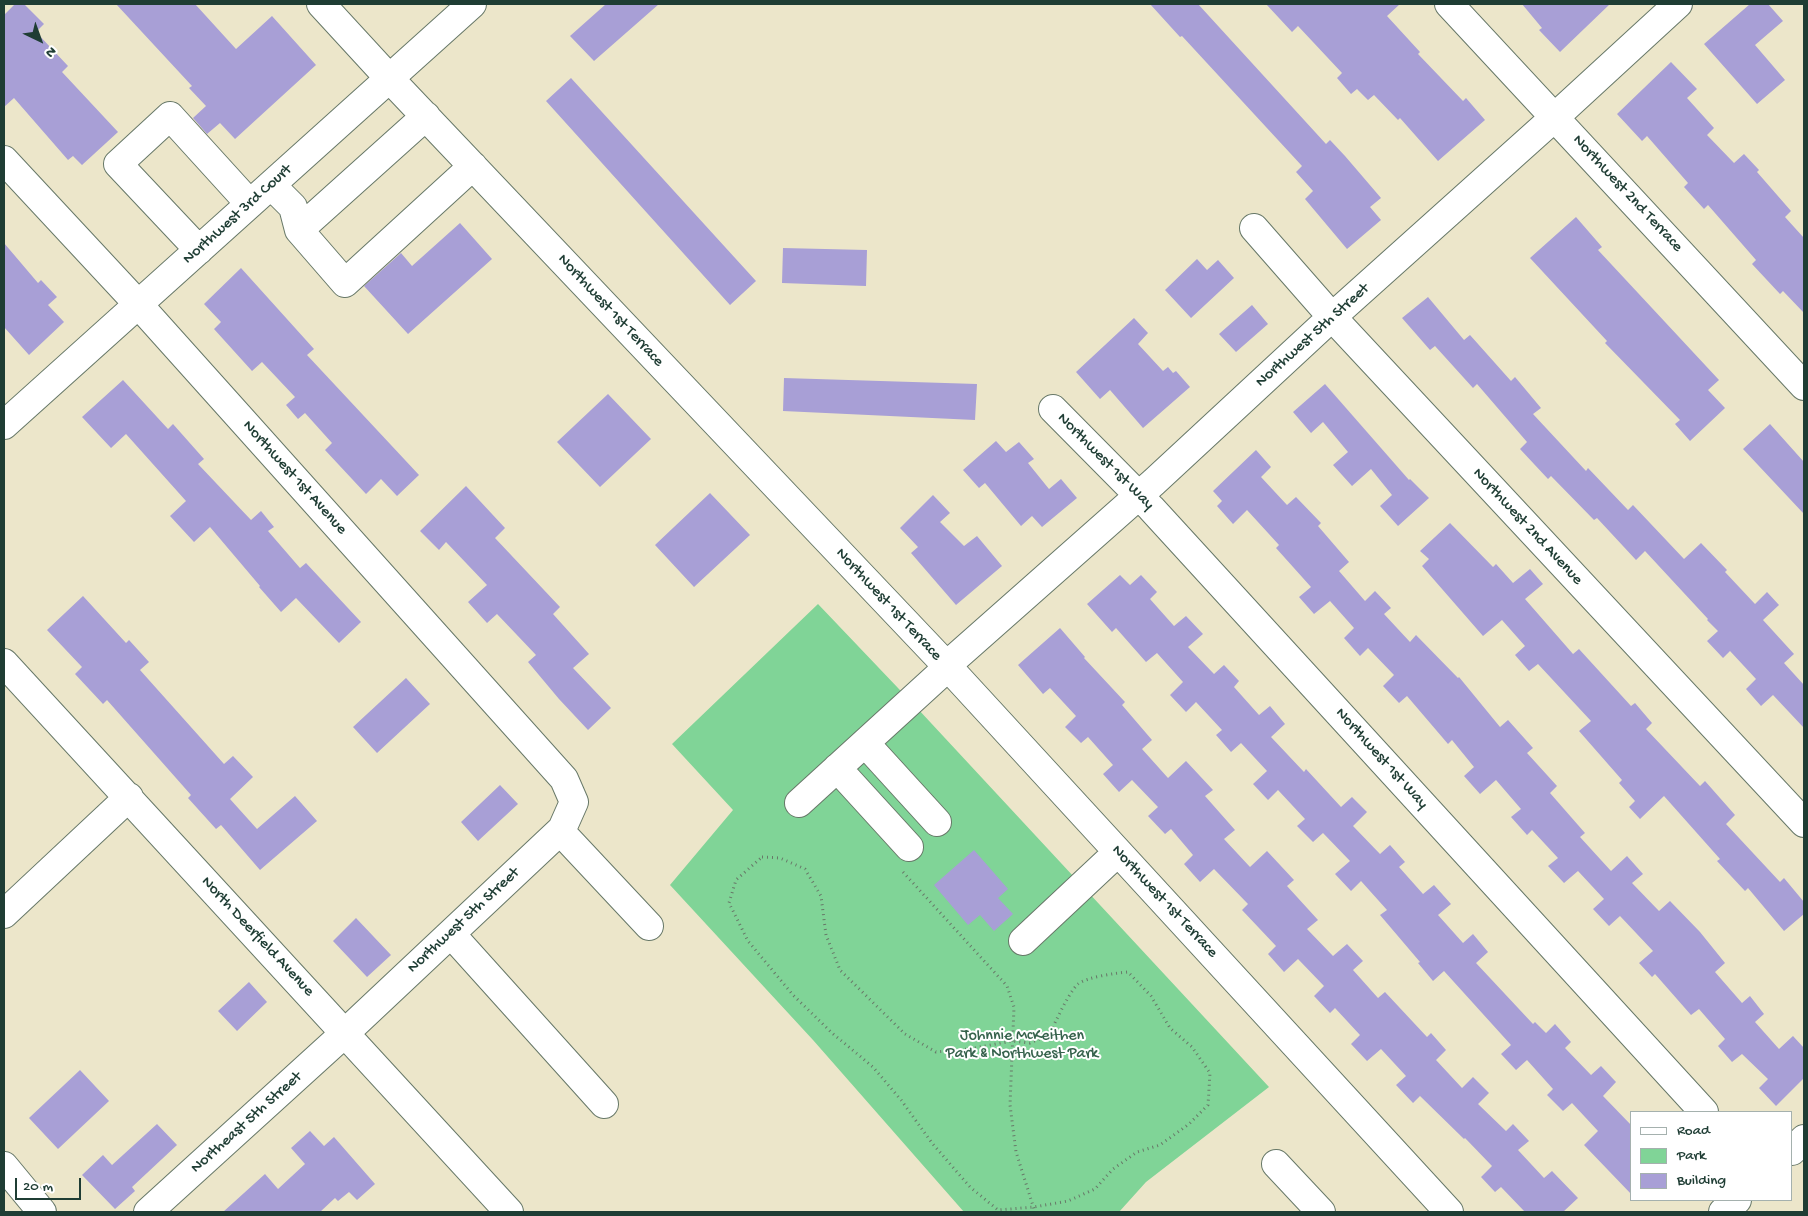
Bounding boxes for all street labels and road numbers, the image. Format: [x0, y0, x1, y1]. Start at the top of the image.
street label: Northwest 2nd Terrace [1568, 131, 1686, 257]
street label: Northwest 3rd Court [179, 161, 297, 269]
street label: Northwest 1st Terrace [553, 251, 667, 371]
street label: Northwest 5th Street [1252, 280, 1374, 392]
street label: Northwest 1st Way [1052, 409, 1158, 515]
street label: Northwest 1st Avenue [238, 417, 350, 539]
street label: Northwest 2nd Avenue [1468, 464, 1586, 590]
street label: Northwest 1st Terrace [831, 545, 945, 665]
street label: Northwest 1st Way [1331, 704, 1431, 814]
street label: Northwest 1st Terrace [1107, 842, 1221, 962]
street label: Northwest 5th Street [404, 864, 524, 978]
street label: North Deerfield Avenue [196, 873, 318, 1001]
street label: Northeast 5th Street [187, 1068, 307, 1178]

